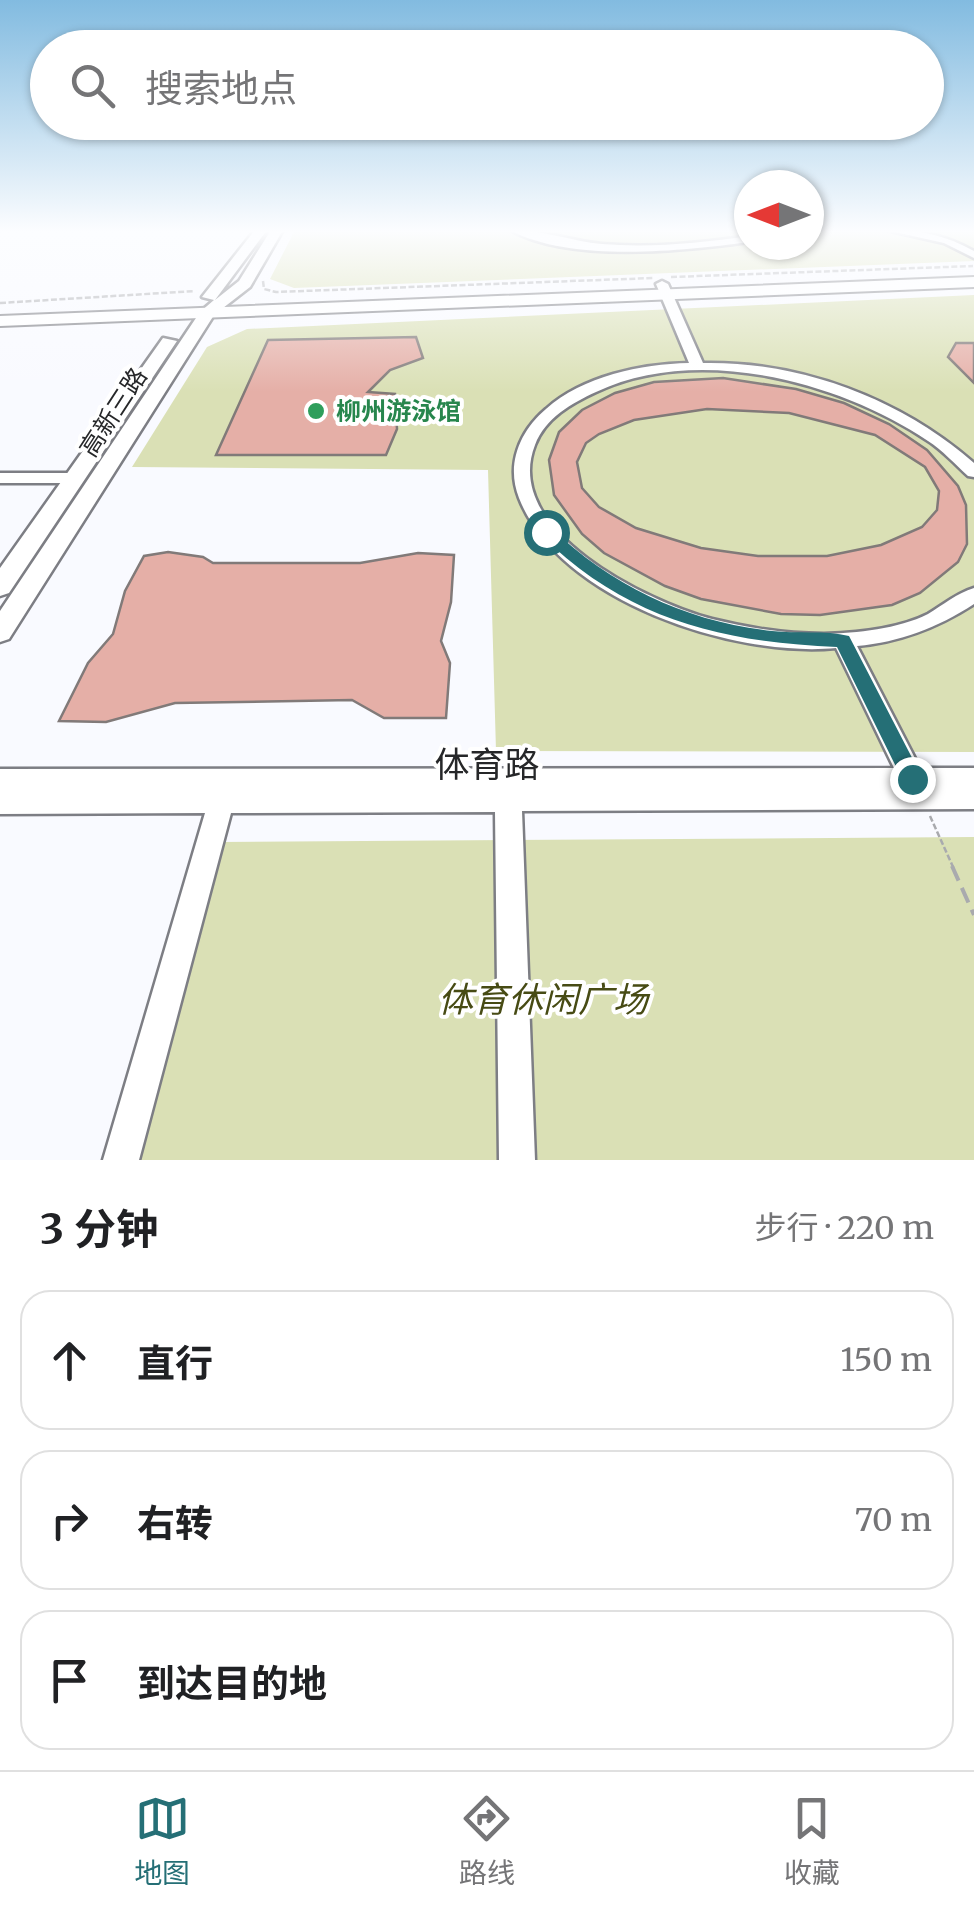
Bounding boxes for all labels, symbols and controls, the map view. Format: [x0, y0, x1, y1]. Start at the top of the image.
search box [30, 30, 944, 140]
icon: search [65, 58, 120, 113]
text: 搜索地点 [145, 65, 297, 112]
north arrow [734, 170, 824, 260]
street label: 高新三路 [72, 361, 154, 463]
place label: 柳州游泳馆 [336, 395, 461, 427]
marker: 柳州游泳馆 [305, 400, 327, 422]
route start [524, 510, 570, 556]
street label: 体育路 [434, 743, 540, 787]
route end [890, 757, 936, 803]
park label: 体育休闲广场 [438, 978, 651, 1022]
text: 3 分钟 [40, 1203, 158, 1255]
text: 步行 · 220 m [754, 1208, 934, 1248]
icon: ahead [42, 1333, 97, 1388]
text: 直行 [137, 1340, 213, 1387]
text: 150 m [840, 1340, 932, 1380]
icon: right [42, 1493, 97, 1548]
text: 右转 [137, 1500, 213, 1547]
text: 70 m [855, 1500, 932, 1540]
icon: arrive [42, 1653, 97, 1708]
text: 到达目的地 [137, 1660, 327, 1707]
tab: 地图 [134, 1791, 190, 1891]
tab: 路线 [459, 1791, 515, 1891]
tab: 收藏 [784, 1791, 840, 1891]

